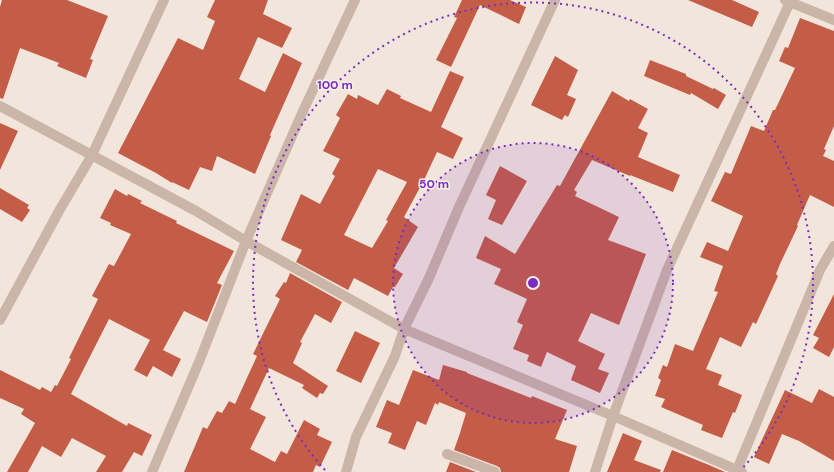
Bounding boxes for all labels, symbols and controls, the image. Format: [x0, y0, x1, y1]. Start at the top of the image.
text: 100 m [317, 77, 353, 93]
text: 50 m [419, 176, 449, 192]
centre of rings [526, 276, 540, 290]

